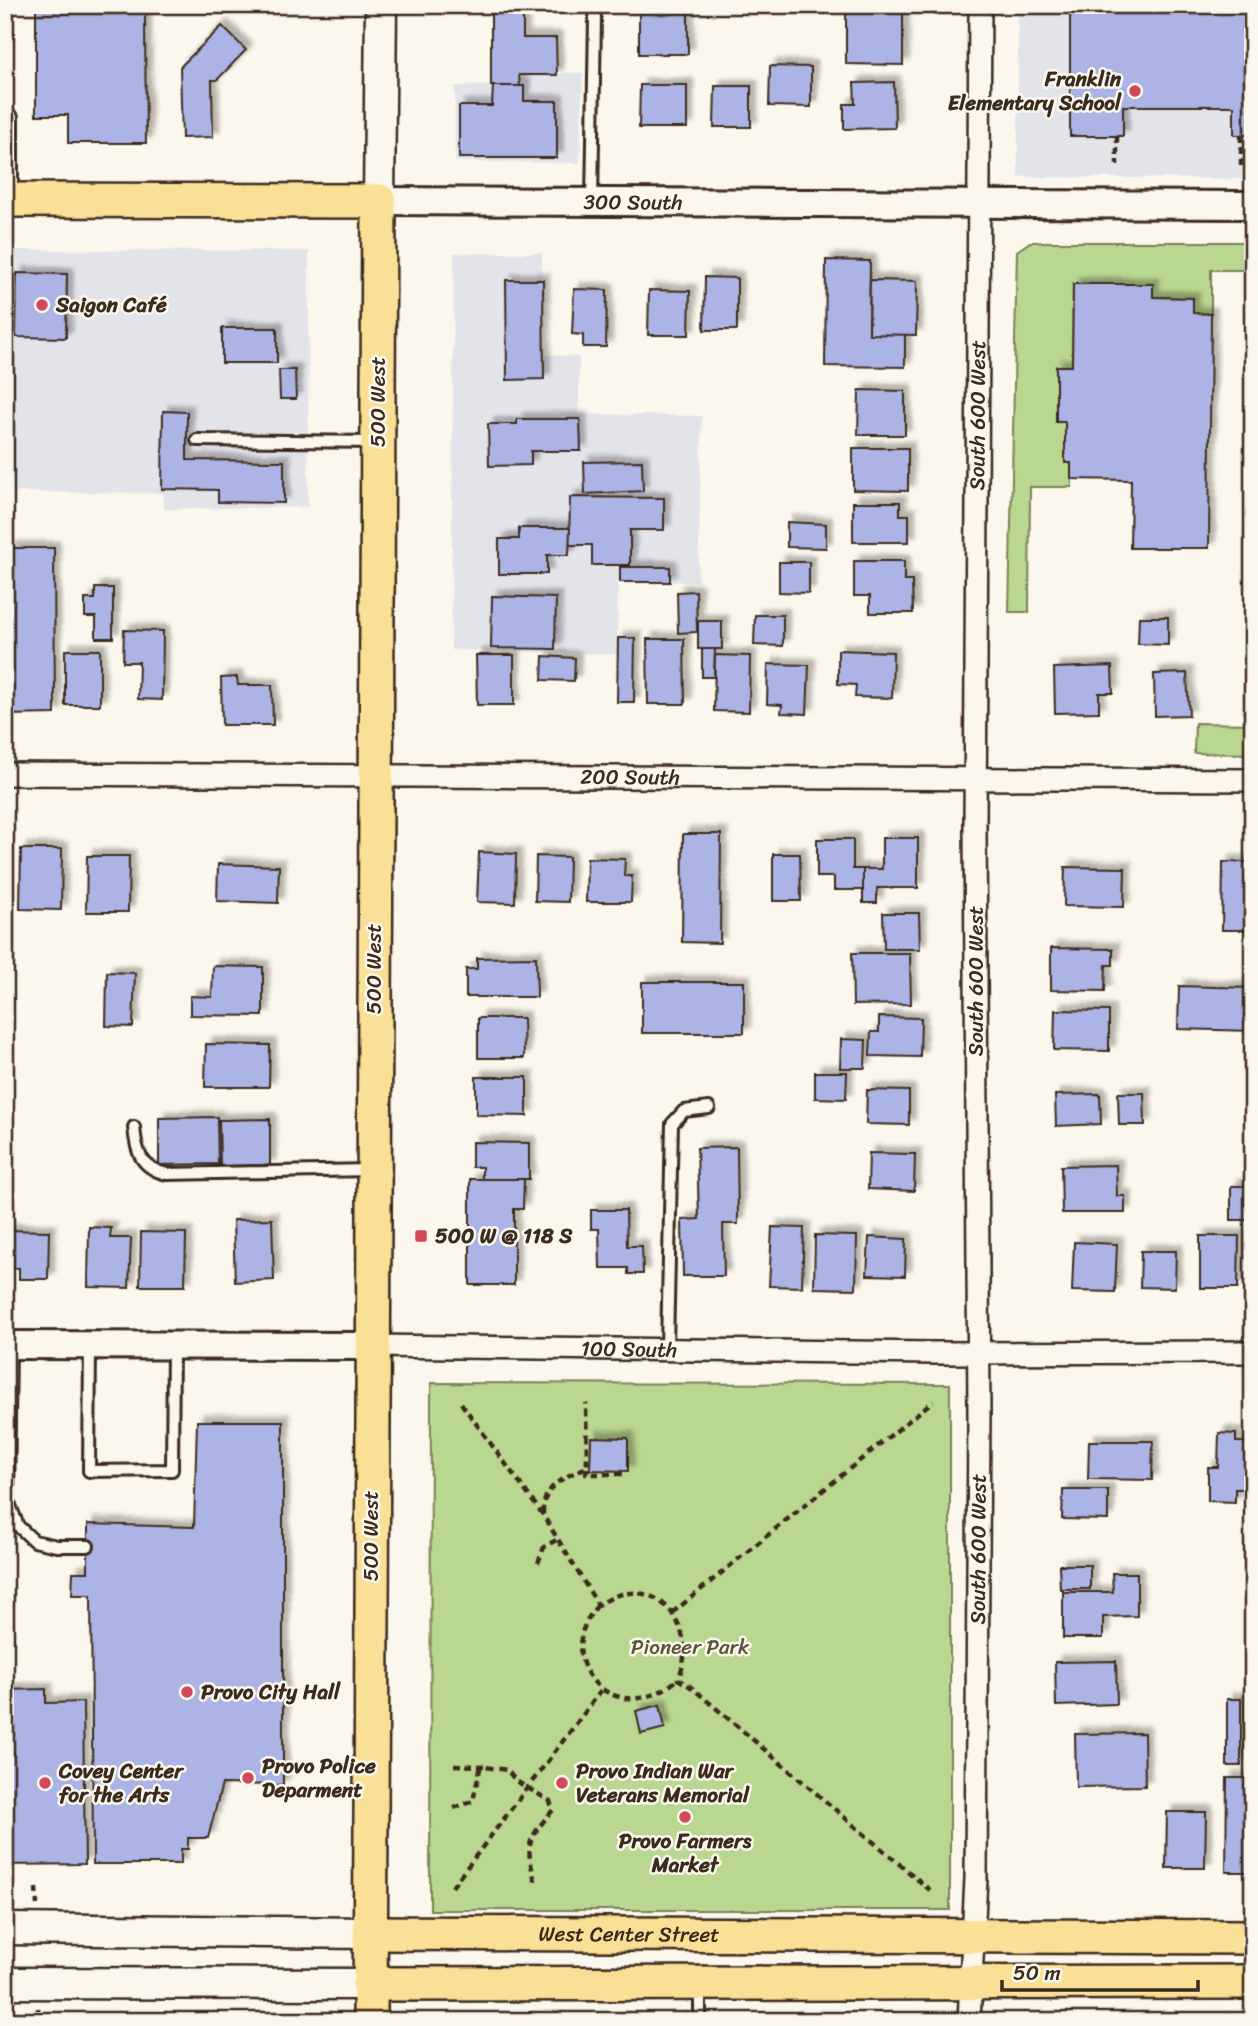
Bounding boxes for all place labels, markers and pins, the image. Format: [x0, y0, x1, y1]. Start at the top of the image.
place label: Franklin Elementary School [948, 60, 1122, 122]
marker: Franklin Elementary School [1127, 83, 1143, 99]
place label: Saigon Café [55, 286, 167, 324]
marker: Saigon Café [34, 297, 50, 313]
place label: 500 W @ 118 S [435, 1217, 573, 1255]
marker: 500 W @ 118 S [413, 1228, 429, 1244]
place label: Provo City Hall [201, 1673, 341, 1711]
marker: Provo City Hall [179, 1684, 195, 1700]
place label: Provo Police Deparment [262, 1747, 376, 1809]
place label: Covey Center for the Arts [58, 1752, 185, 1814]
place label: Provo Indian War Veterans Memorial [576, 1752, 750, 1814]
marker: Provo Police Deparment [240, 1770, 256, 1786]
marker: Covey Center for the Arts [37, 1775, 53, 1791]
marker: Provo Indian War Veterans Memorial [554, 1775, 570, 1791]
marker: Provo Farmers Market [677, 1809, 693, 1825]
place label: Provo Farmers Market [619, 1822, 752, 1884]

